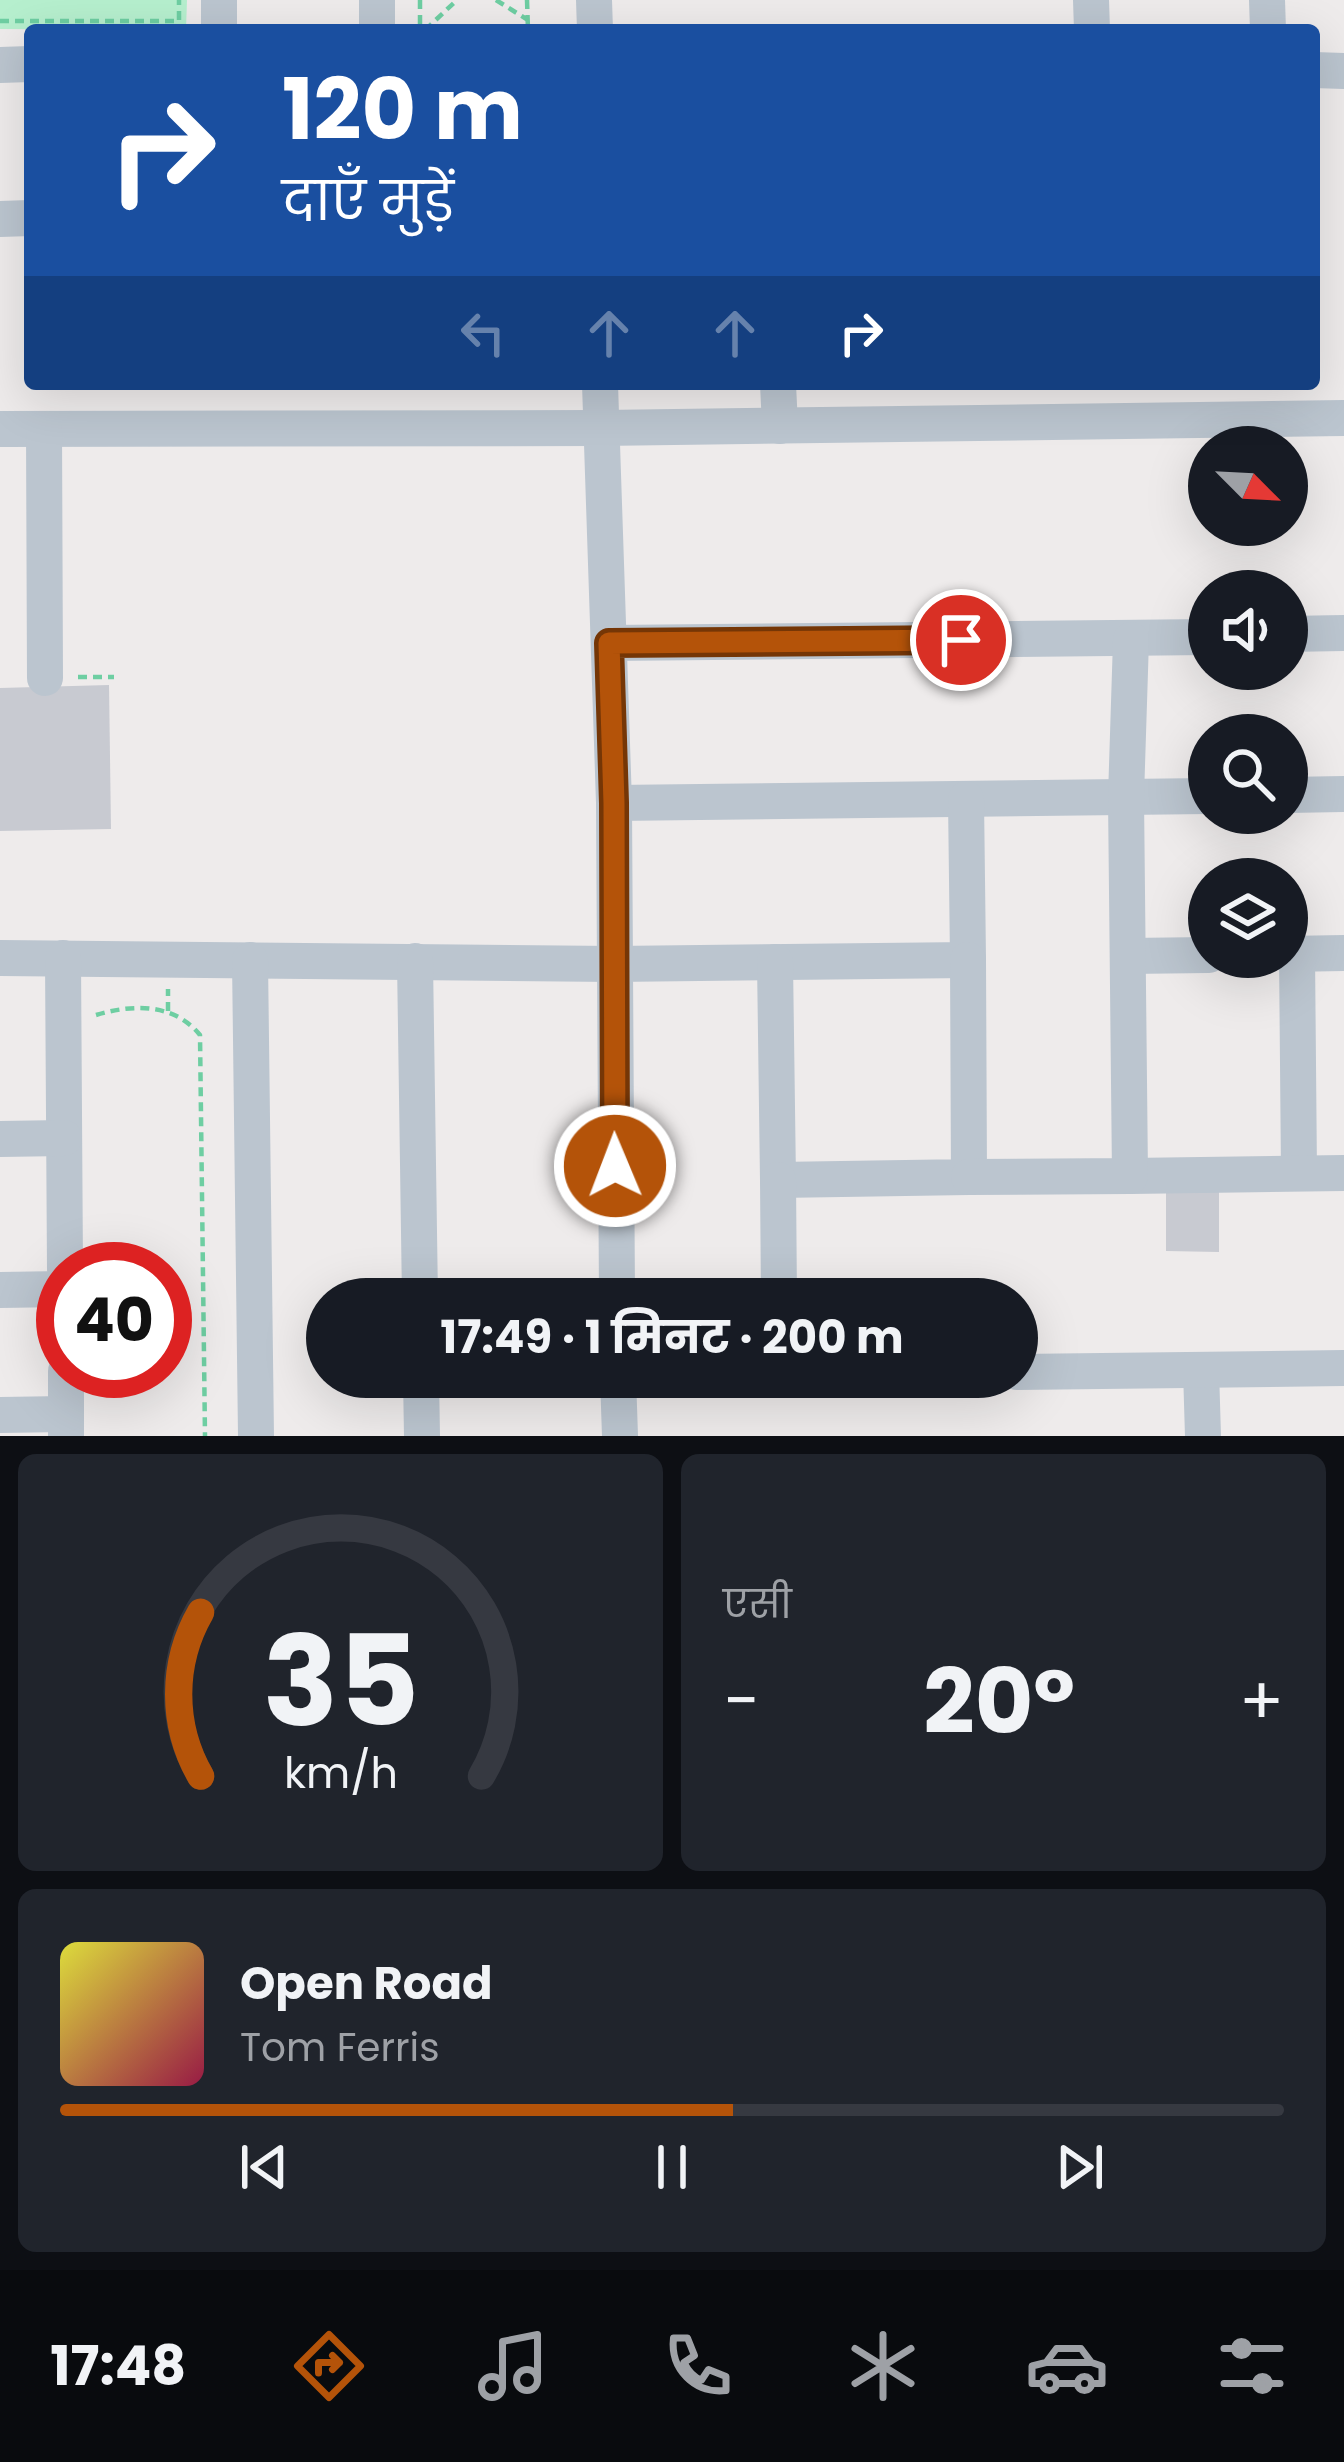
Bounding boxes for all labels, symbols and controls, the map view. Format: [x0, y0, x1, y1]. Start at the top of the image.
text: 120 m [282, 51, 523, 168]
icon: right [84, 72, 240, 228]
text: दाएँ मुड़ें [282, 163, 454, 239]
icon: left [450, 300, 516, 366]
icon: ahead [576, 300, 642, 366]
icon: ahead [702, 300, 768, 366]
icon: right [828, 300, 894, 366]
north arrow [1188, 426, 1308, 546]
map controls [1188, 426, 1308, 978]
button: sound [1188, 570, 1308, 690]
pin [910, 589, 1012, 691]
icon: arrive [928, 607, 994, 673]
button: search [1188, 714, 1308, 834]
button: layers [1188, 858, 1308, 978]
position arrow [552, 1103, 678, 1229]
speed limit sign: 40 [36, 1242, 192, 1398]
text: 17:49 · 1 मिनट · 200 m [440, 1306, 904, 1369]
text: एसी [723, 1577, 792, 1632]
text: 35 [262, 1594, 419, 1769]
text: 20° [923, 1638, 1075, 1765]
text: − [723, 1655, 759, 1747]
text: + [1239, 1655, 1284, 1747]
text: km/h [283, 1742, 398, 1802]
text: Open Road [240, 1952, 493, 2015]
text: Tom Ferris [240, 2020, 440, 2075]
icon: previous [231, 2134, 297, 2200]
icon: pause [639, 2134, 705, 2200]
icon: next [1047, 2134, 1113, 2200]
icon: directions [287, 2324, 371, 2408]
icon: music [471, 2324, 555, 2408]
icon: phone [656, 2324, 740, 2408]
icon: climate [841, 2324, 925, 2408]
icon: car [1025, 2324, 1109, 2408]
icon: filters [1210, 2324, 1294, 2408]
text: 17:48 [50, 2328, 186, 2404]

